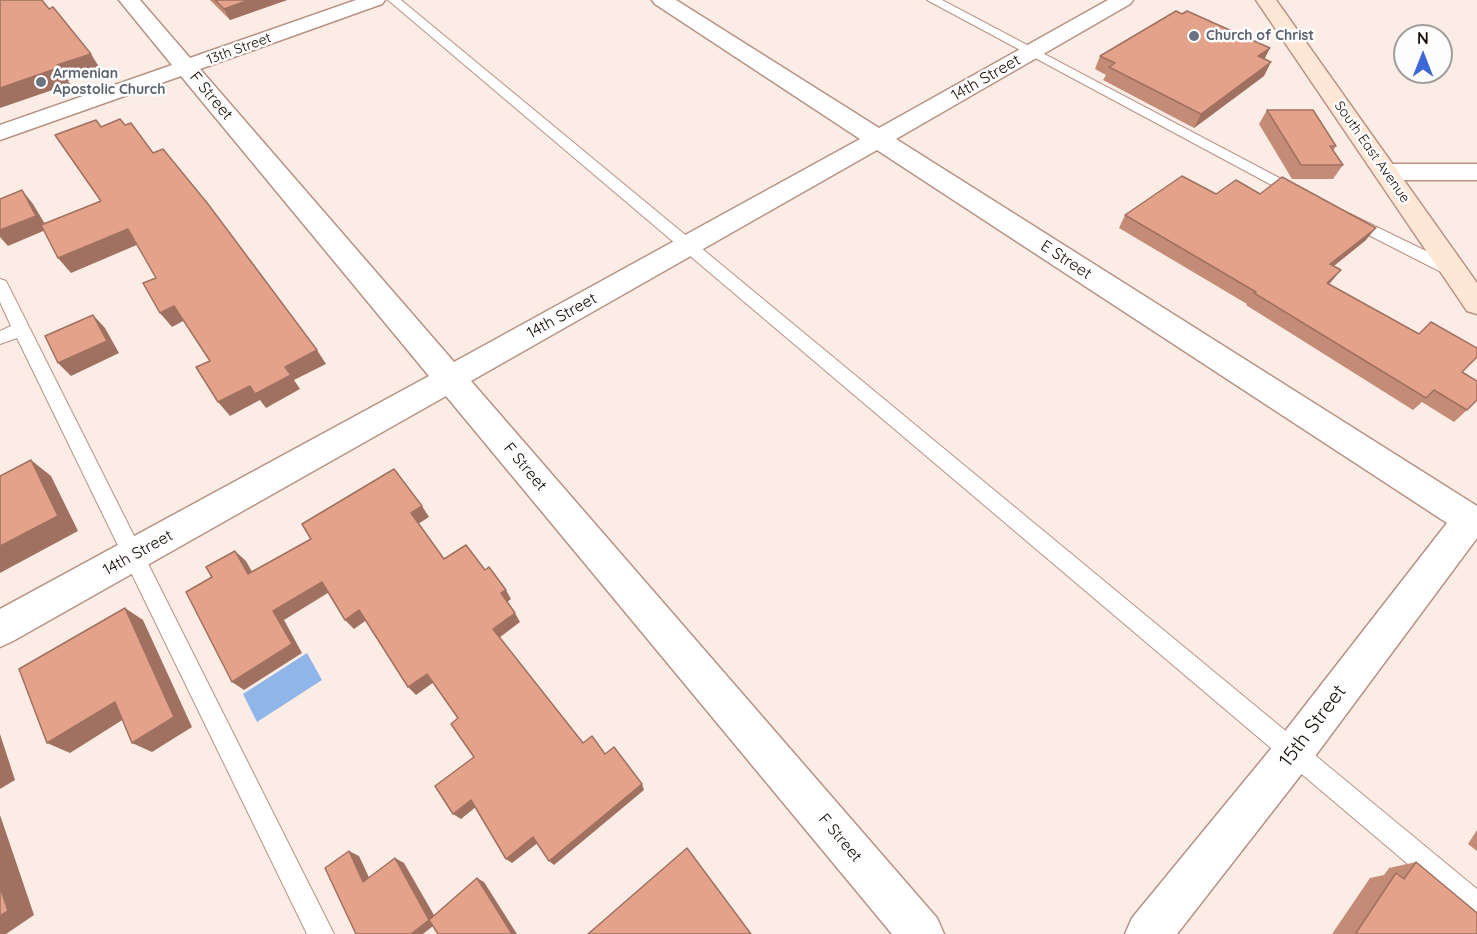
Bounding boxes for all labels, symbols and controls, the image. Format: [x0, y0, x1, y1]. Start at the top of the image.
north arrow [1393, 24, 1453, 84]
place label: Church of Christ [1206, 28, 1314, 44]
text: N [1417, 28, 1429, 48]
marker: Church of Christ [1187, 29, 1201, 43]
street label: 13th Street [205, 30, 273, 68]
street label: 14th Street [948, 51, 1024, 105]
place label: Armenian Apostolic Church [53, 66, 165, 98]
street label: F Street [185, 68, 237, 124]
marker: Armenian Apostolic Church [34, 75, 48, 89]
street label: South East Avenue [1331, 98, 1413, 206]
street label: E Street [1037, 236, 1095, 284]
street label: 14th Street [524, 289, 600, 343]
street label: F Street [499, 439, 551, 495]
street label: 14th Street [100, 526, 176, 580]
street label: 15th Street [1274, 680, 1352, 772]
street label: F Street [814, 810, 866, 866]

